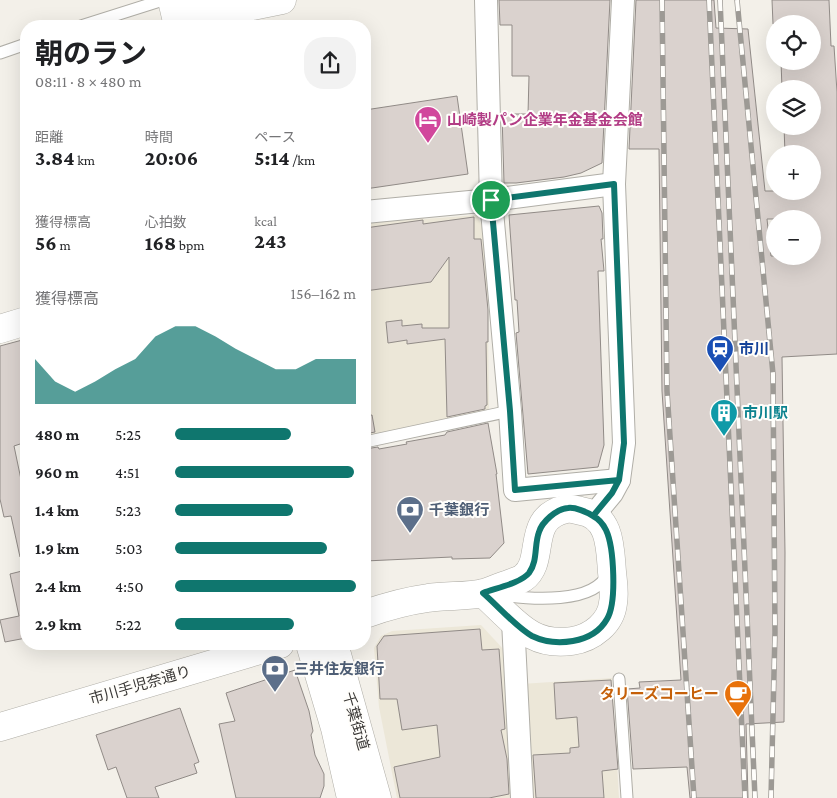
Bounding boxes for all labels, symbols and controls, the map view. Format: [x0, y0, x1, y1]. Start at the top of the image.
map controls [766, 15, 821, 265]
button: locate [766, 15, 821, 70]
button: share [304, 37, 356, 89]
text: 朝のラン [35, 38, 147, 69]
text: 08:11 · 8 × 480 m [35, 73, 142, 90]
button: layers [766, 80, 821, 135]
hotel icon: 山崎製パン企業年金基金会館 [413, 105, 443, 144]
place label: 山崎製パン企業年金基金会館 [447, 111, 643, 128]
text: 距離 [35, 129, 63, 145]
text: 時間 [145, 129, 173, 145]
text: ペース [254, 129, 296, 145]
button: + [766, 145, 821, 200]
text: 3.84 [35, 146, 75, 170]
text: 20:06 [145, 146, 198, 170]
text: 5:14 [254, 146, 290, 170]
text: km [75, 152, 95, 168]
text: /km [290, 152, 315, 168]
pin [470, 179, 512, 221]
icon: arrive [477, 186, 505, 214]
button: − [766, 210, 821, 265]
text: kcal [254, 213, 277, 229]
text: 獲得標高 [35, 214, 91, 230]
text: 心拍数 [145, 214, 187, 230]
text: 243 [254, 229, 286, 253]
text: 56 [35, 231, 57, 255]
text: 168 [145, 231, 176, 255]
text: m [57, 237, 71, 253]
text: bpm [176, 237, 205, 253]
text: 156–162 m [291, 285, 356, 302]
text: 獲得標高 [35, 290, 99, 307]
station icon: 市川 [705, 334, 735, 373]
place label: 市川 [739, 341, 769, 357]
building icon: 市川駅 [709, 398, 739, 437]
place label: 市川駅 [743, 405, 788, 421]
text: 480 m [35, 426, 79, 443]
text: 5:25 [115, 426, 141, 443]
text: 960 m [35, 464, 79, 481]
text: 4:51 [115, 464, 140, 481]
bank icon: 千葉銀行 [395, 495, 425, 534]
text: 1.4 km [35, 502, 79, 519]
text: 5:23 [115, 502, 141, 519]
place label: 千葉銀行 [429, 502, 489, 518]
text: 1.9 km [35, 540, 79, 557]
text: 5:03 [115, 540, 143, 557]
text: 2.4 km [35, 578, 81, 595]
text: 4:50 [115, 578, 143, 595]
text: 2.9 km [35, 616, 82, 633]
text: 5:22 [115, 616, 141, 633]
bank icon: 三井住友銀行 [260, 654, 290, 693]
place label: 三井住友銀行 [294, 660, 384, 677]
street label: 市川手児奈通り [87, 663, 193, 707]
cafe icon: タリーズコーヒー [723, 679, 753, 718]
place label: タリーズコーヒー [600, 685, 719, 702]
street label: 千葉街道 [340, 690, 372, 752]

